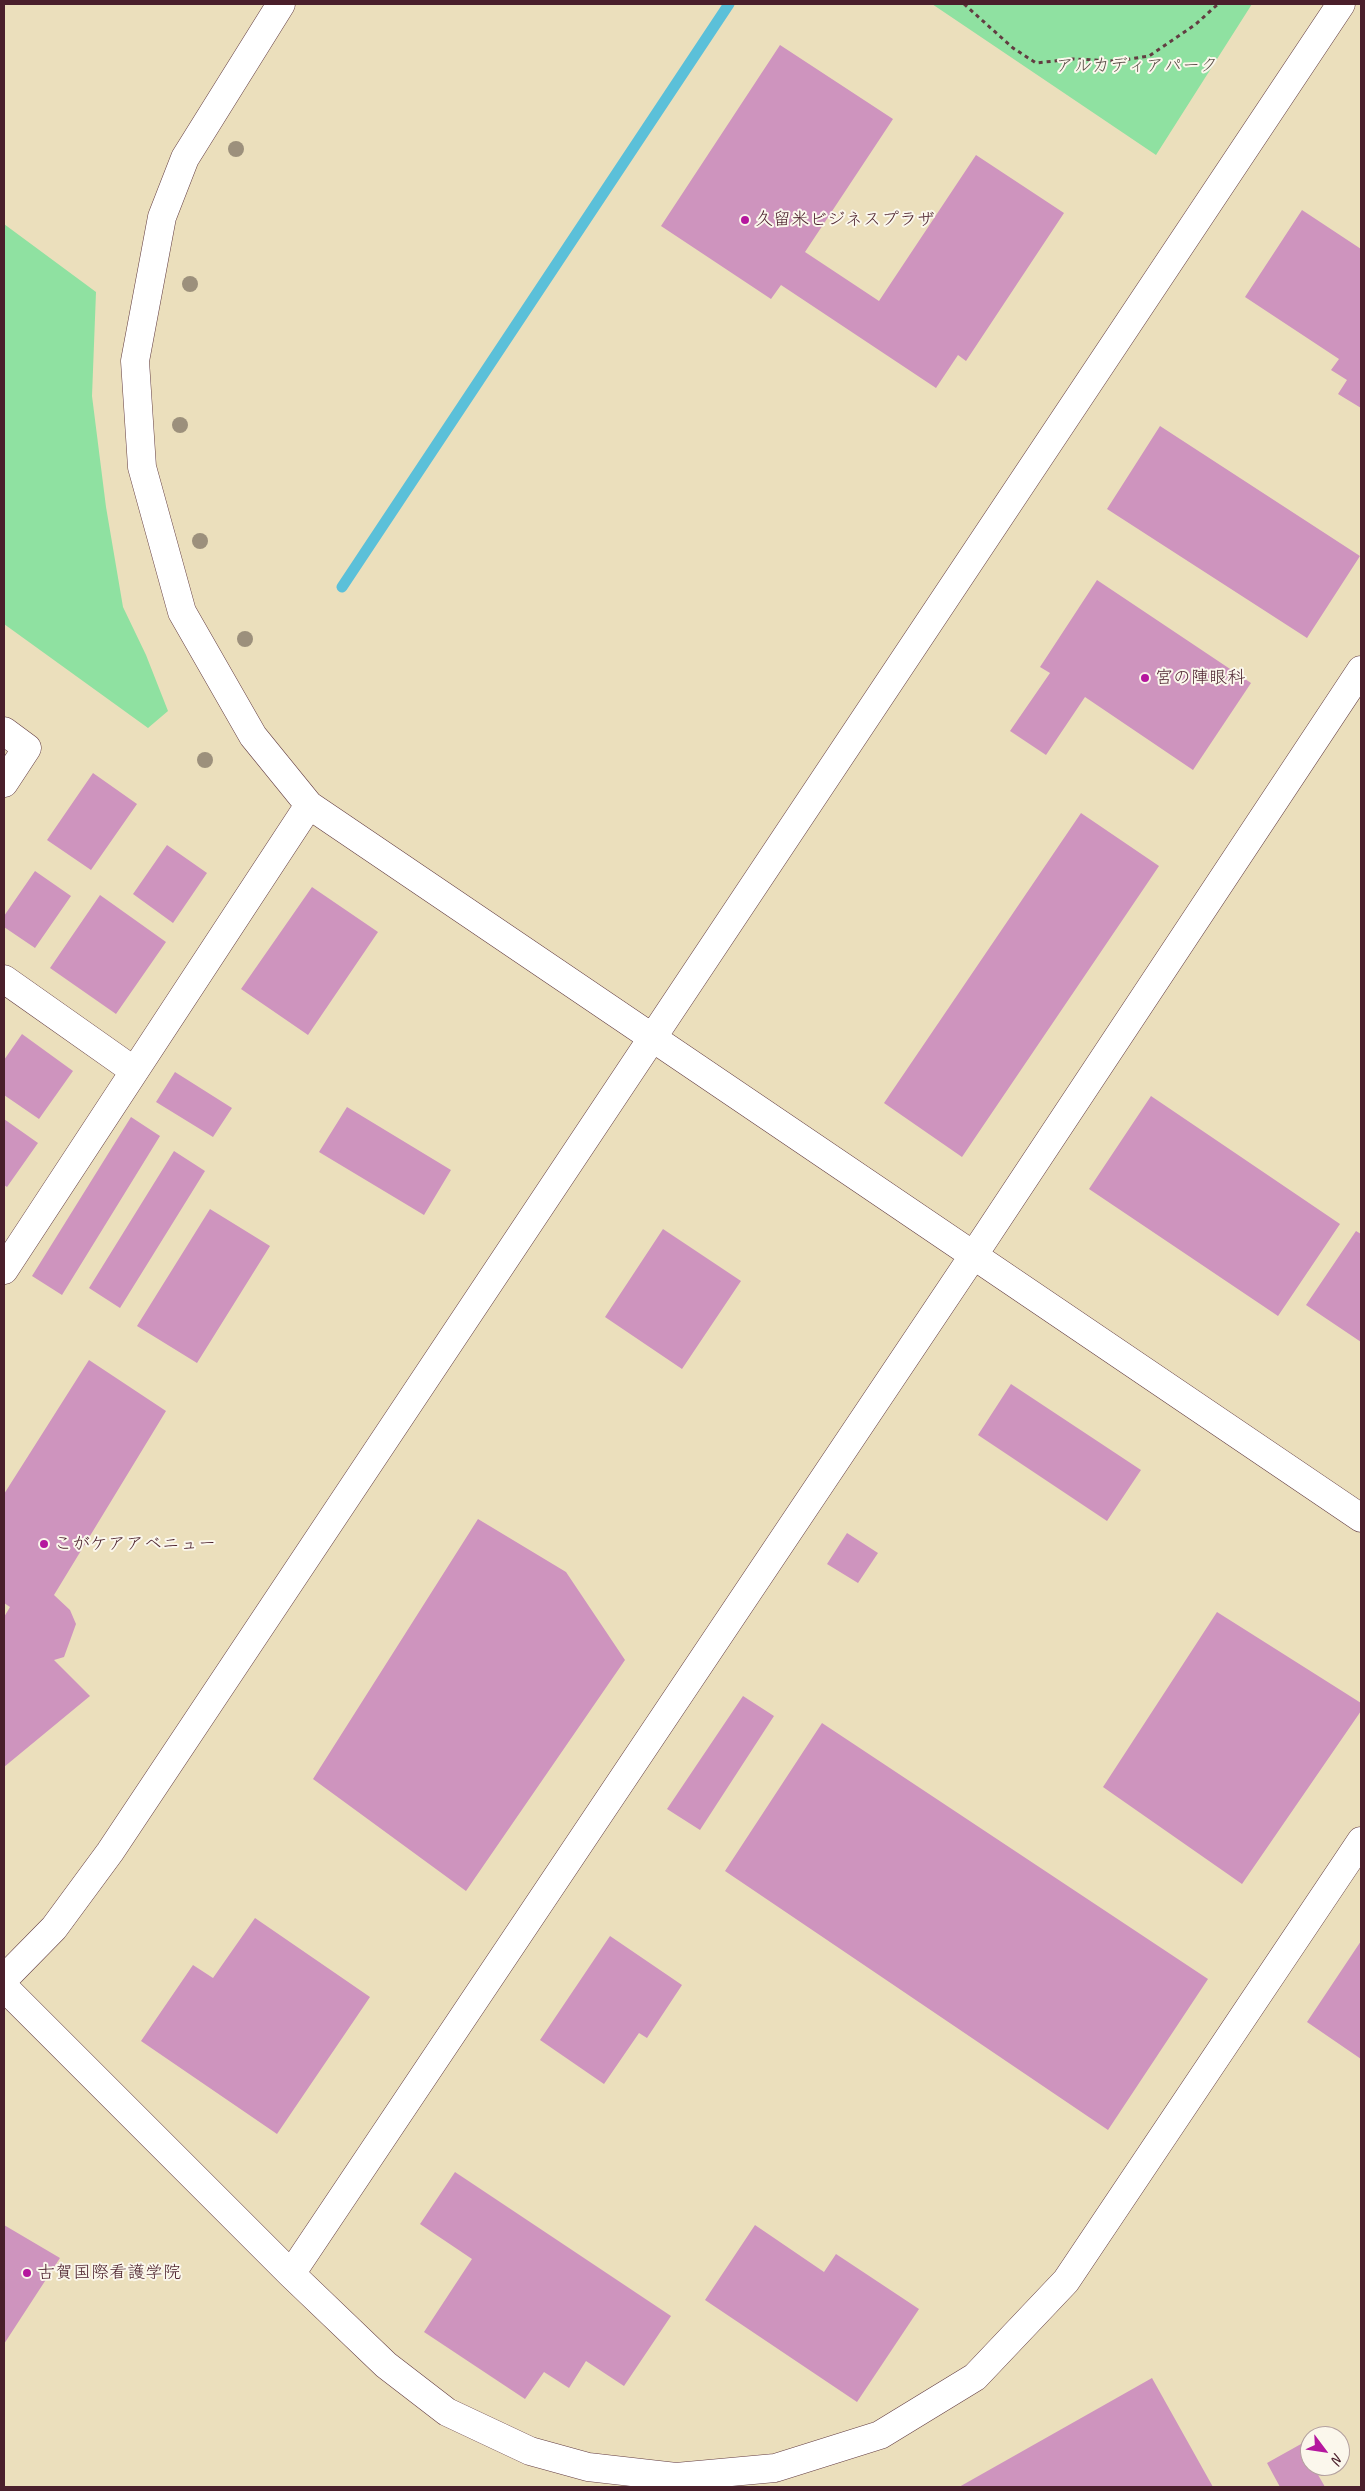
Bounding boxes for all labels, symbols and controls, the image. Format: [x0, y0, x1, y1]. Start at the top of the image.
park label: アルカディアパーク [1056, 55, 1218, 77]
place label: 久留米ビジネスプラザ [755, 209, 935, 231]
marker: 久留米ビジネスプラザ [739, 214, 751, 226]
place label: 宮の陣眼科 [1155, 667, 1245, 689]
marker: 宮の陣眼科 [1139, 672, 1151, 684]
place label: こがケアアベニュー [54, 1533, 216, 1555]
marker: こがケアアベニュー [38, 1538, 50, 1550]
place label: 古賀国際看護学院 [37, 2262, 181, 2284]
marker: 古賀国際看護学院 [21, 2267, 33, 2279]
north arrow [1300, 2426, 1350, 2476]
text: N [1328, 2450, 1347, 2467]

